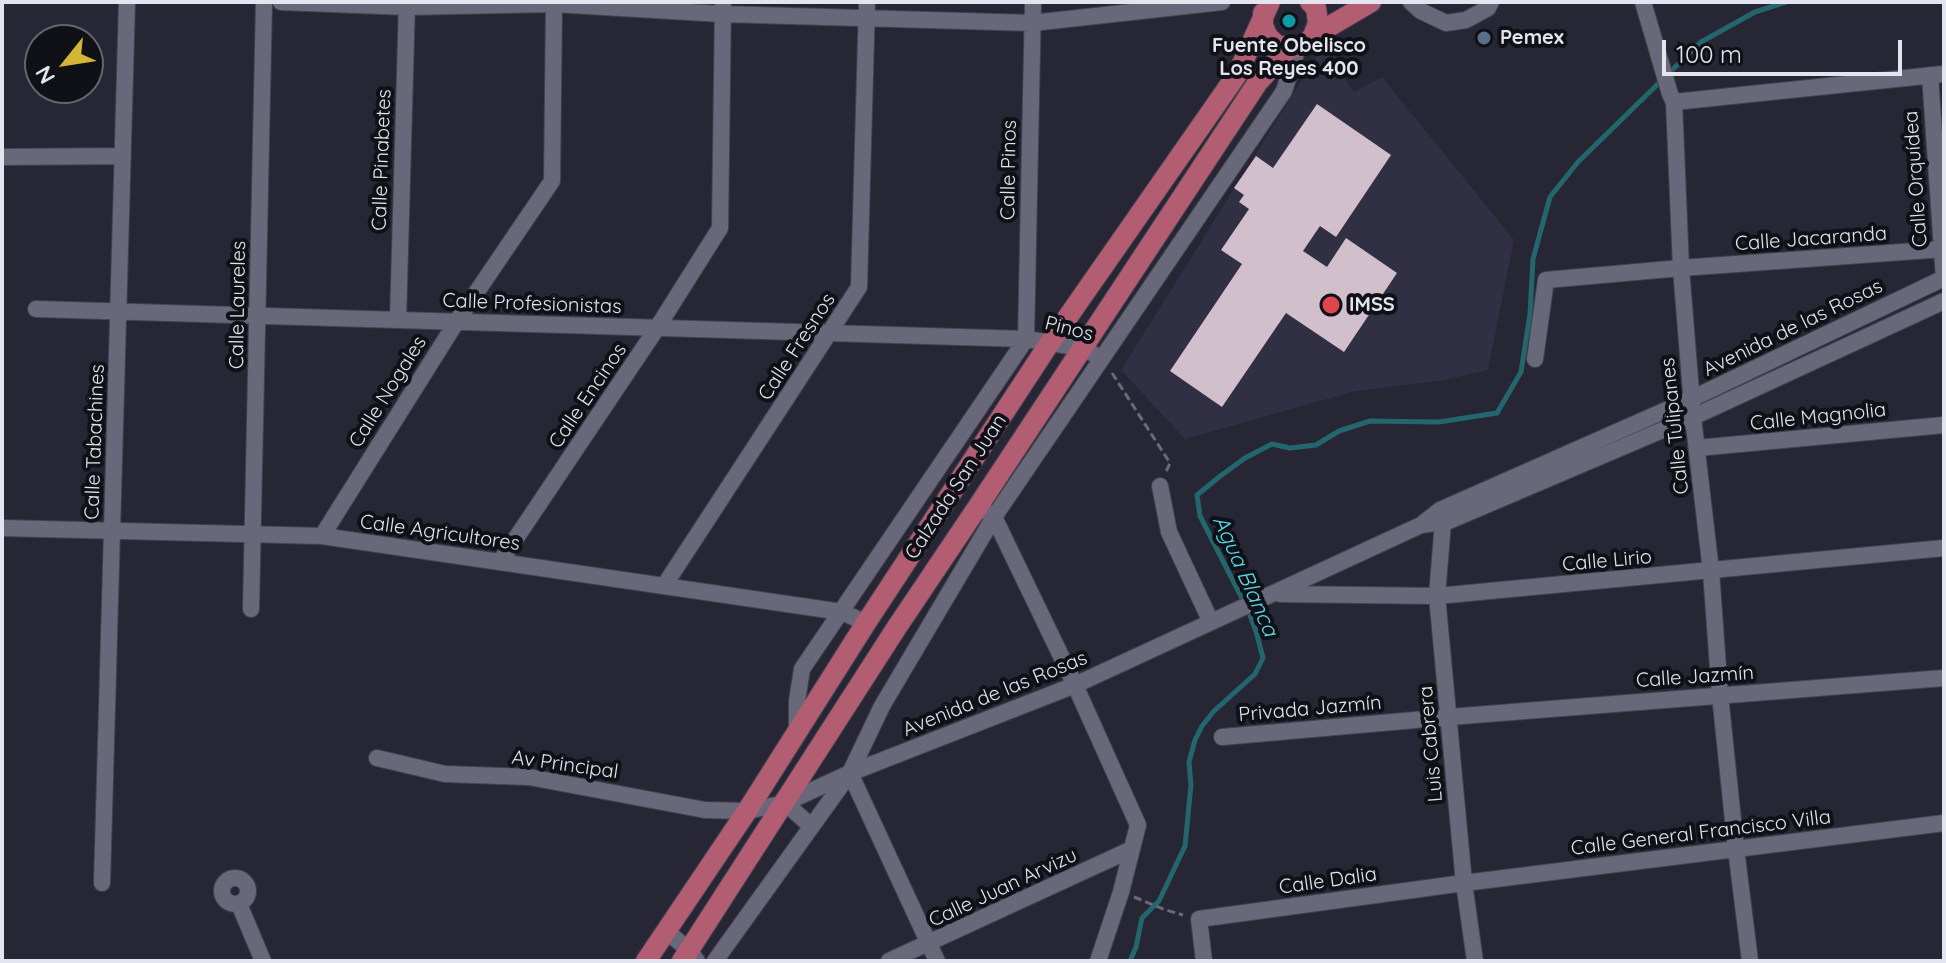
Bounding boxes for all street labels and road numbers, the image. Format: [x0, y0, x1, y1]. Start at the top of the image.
street label: Calle Pinabetes [368, 89, 396, 231]
street label: Calle Orquídea [1899, 110, 1933, 248]
street label: Calle Pinos [996, 120, 1022, 220]
street label: Calle Jacaranda [1734, 222, 1888, 256]
street label: Calle Laureles [225, 241, 251, 369]
street label: Avenida de las Rosas [1699, 274, 1887, 382]
street label: Calle Profesionistas [442, 289, 622, 319]
street label: Calle Fresnos [753, 289, 841, 405]
street label: Pinos [1042, 311, 1096, 347]
street label: Calle Nogales [344, 332, 432, 452]
street label: Calle Encinos [544, 339, 632, 453]
street label: Calle Tulipanes [1656, 356, 1694, 496]
street label: Calle Tabachines [80, 364, 110, 520]
street label: Calle Magnolia [1749, 398, 1887, 436]
street label: Calzada San Juan [900, 410, 1012, 564]
street label: Calle Agricultores [358, 510, 522, 556]
street label: Calle Lirio [1561, 545, 1653, 577]
street label: Avenida de las Rosas [899, 646, 1091, 742]
street label: Calle Jazmín [1635, 661, 1755, 693]
street label: Luis Cabrera [1414, 685, 1448, 803]
street label: Privada Jazmín [1237, 691, 1383, 727]
street label: Av Principal [510, 746, 620, 784]
street label: Calle General Francisco Villa [1570, 805, 1832, 861]
street label: Calle Juan Arvizu [925, 843, 1081, 933]
street label: Calle Dalia [1278, 862, 1378, 900]

